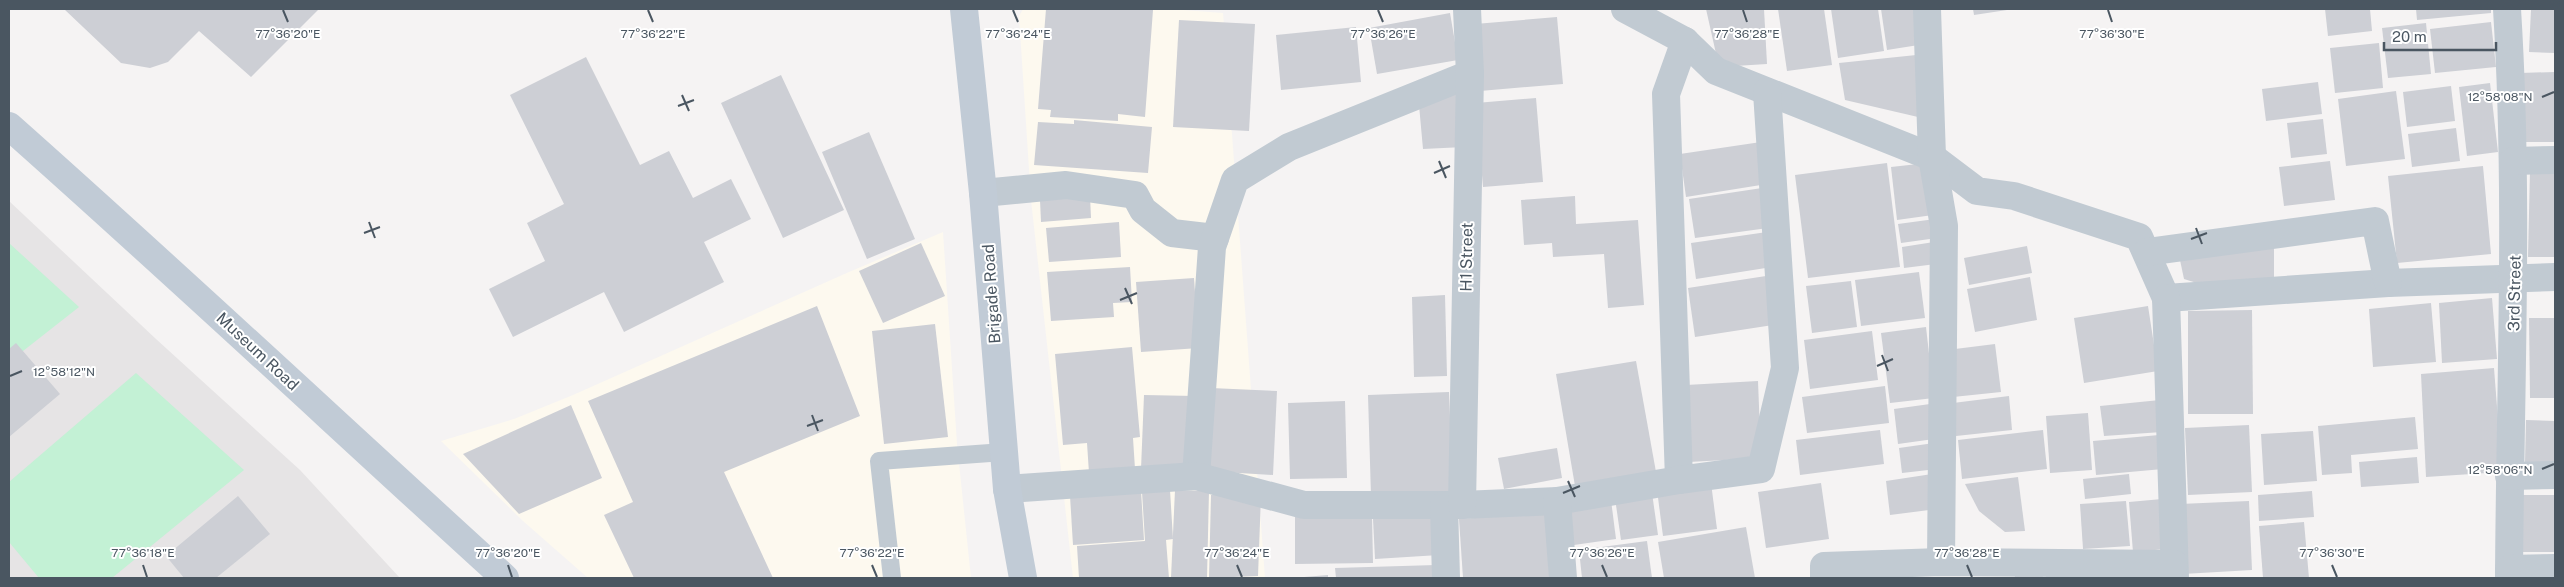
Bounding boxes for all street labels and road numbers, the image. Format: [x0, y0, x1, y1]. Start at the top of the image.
street label: H1 Street [1456, 222, 1477, 292]
street label: Brigade Road [979, 244, 1004, 344]
street label: 3rd Street [2504, 255, 2525, 331]
street label: Museum Road [213, 308, 303, 394]

